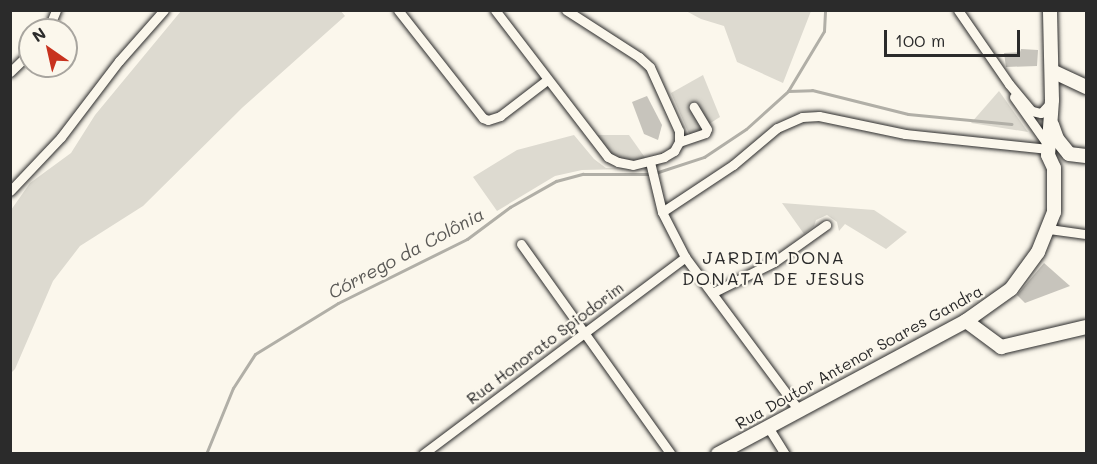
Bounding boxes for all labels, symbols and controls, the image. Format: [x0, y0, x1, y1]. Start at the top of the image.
north arrow [18, 18, 78, 78]
scale bar [887, 18, 1024, 56]
text: N [28, 22, 50, 46]
text: 100 m [895, 28, 945, 52]
water label: Córrego da Colônia [324, 203, 488, 303]
district label: JARDIM DONA DONATA DE JESUS [682, 247, 866, 290]
street label: Rua Honorato Spiodorim [463, 278, 627, 408]
street label: Rua Doutor Antenor Soares Gandra [732, 281, 986, 433]

